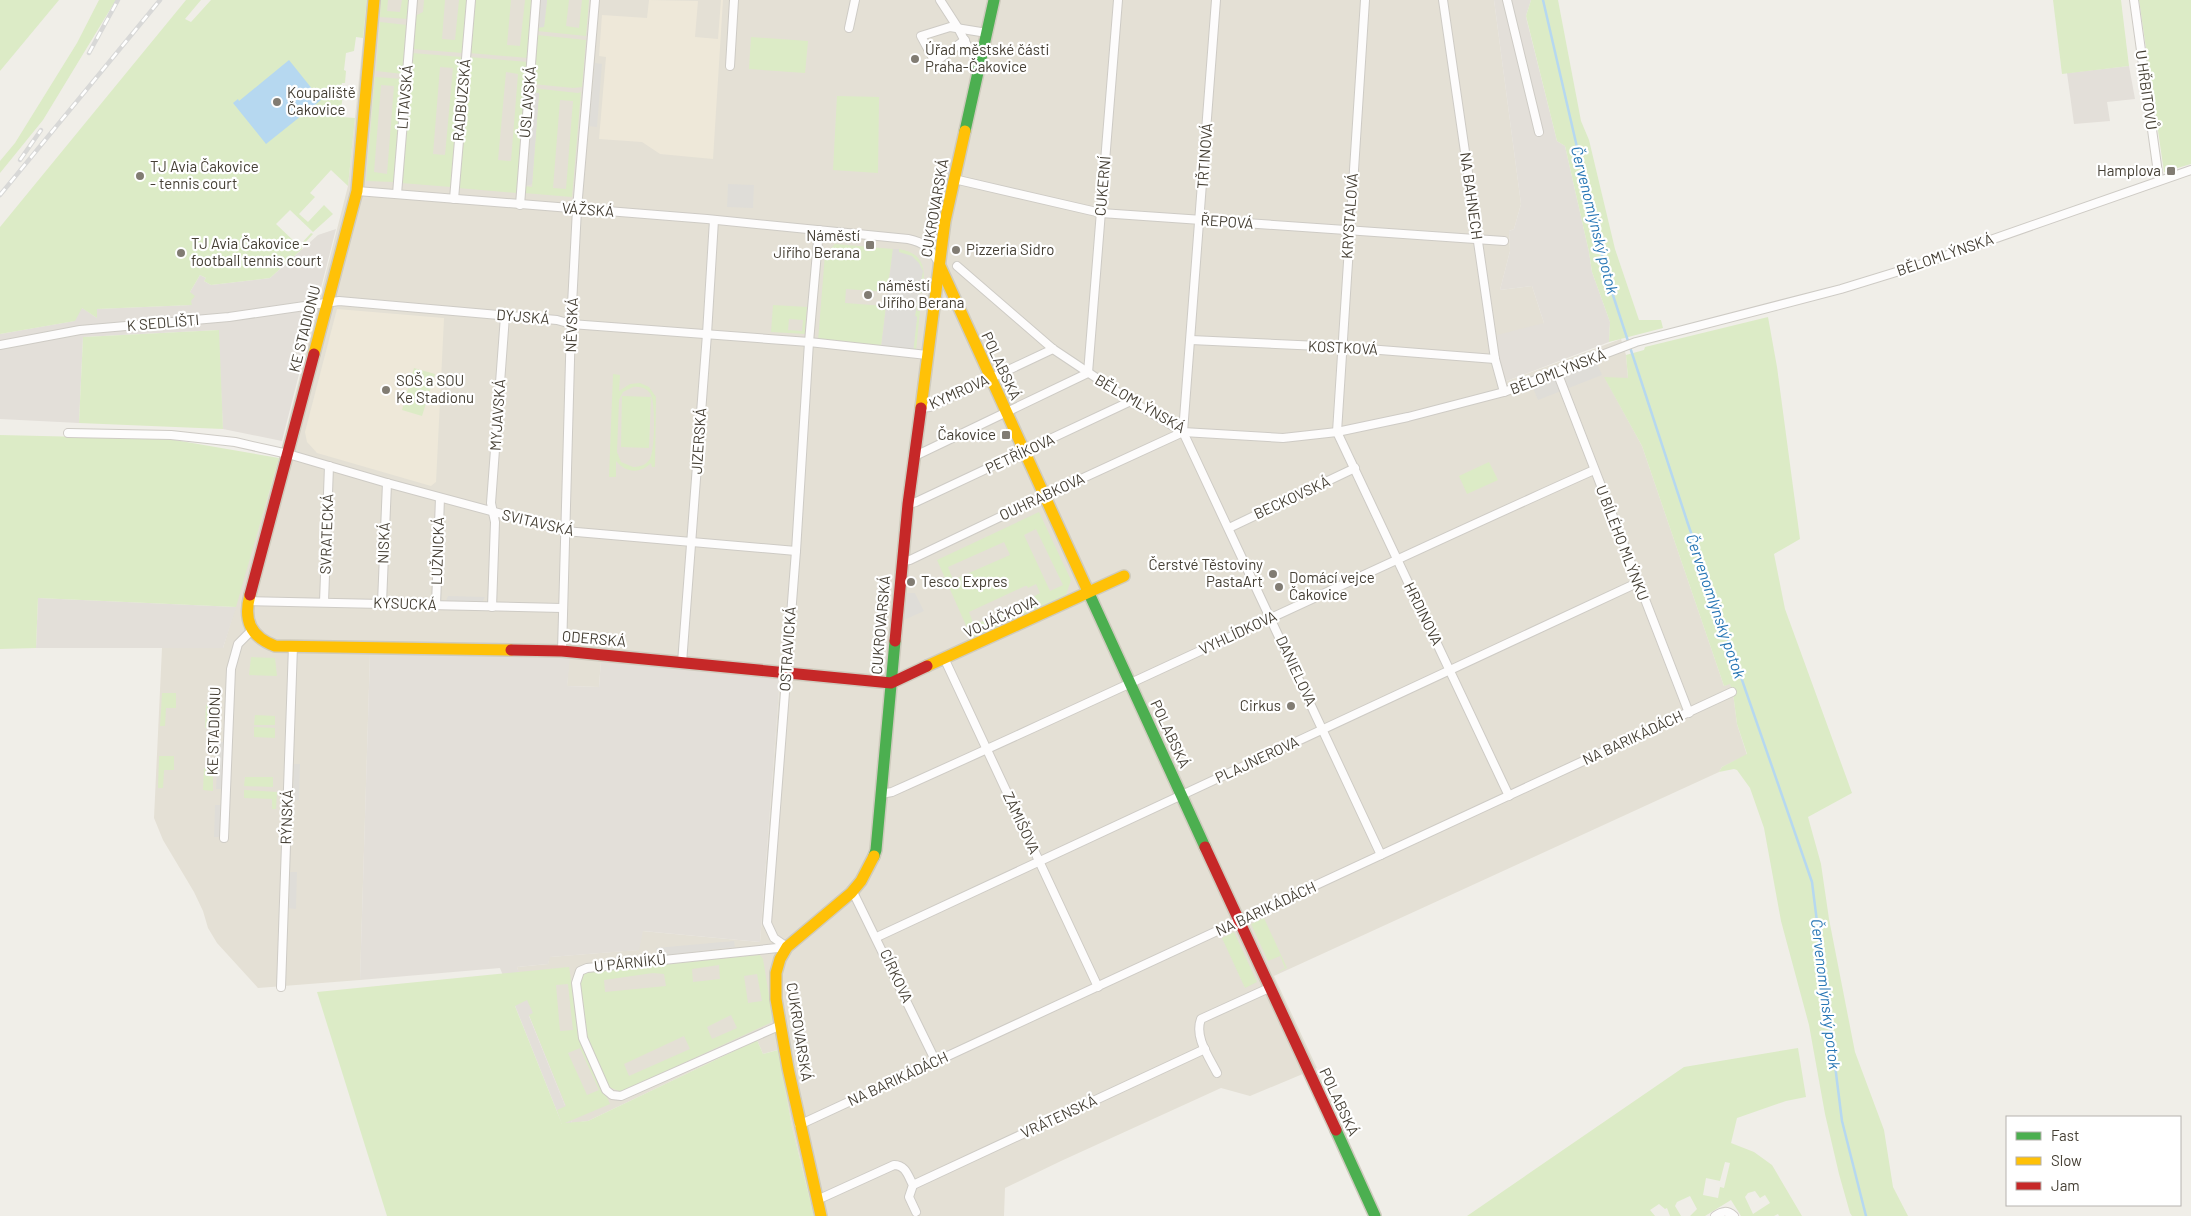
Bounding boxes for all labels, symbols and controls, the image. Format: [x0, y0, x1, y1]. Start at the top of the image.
place label: Úřad městské části Praha-Čakovice [925, 40, 1049, 75]
street label: U HŘBITOVŮ [2132, 49, 2163, 131]
marker: Úřad městské části Praha-Čakovice [909, 53, 921, 65]
street label: RADBUZSKÁ [448, 58, 474, 142]
street label: LITAVSKÁ [392, 64, 416, 130]
street label: ÚSLAVSKÁ [515, 65, 539, 139]
place label: Koupaliště Čakovice [287, 83, 356, 118]
marker: Koupaliště Čakovice [271, 96, 283, 108]
street label: TŘTINOVÁ [1193, 122, 1215, 189]
water label: Červenomlýnský potok [1568, 144, 1623, 296]
street label: NA BAHNECH [1457, 151, 1487, 241]
street label: CUKERNÍ [1090, 155, 1114, 217]
place label: TJ Avia Čakovice - tennis court [150, 157, 259, 192]
street label: CUKROVARSKÁ [917, 157, 952, 258]
place label: Hamplova [2097, 161, 2161, 179]
marker: Hamplova [2165, 165, 2177, 177]
marker: TJ Avia Čakovice - tennis court [134, 170, 146, 182]
street label: KRYSTALOVÁ [1337, 172, 1361, 259]
street label: VÁŽSKÁ [561, 198, 615, 220]
street label: ŘEPOVÁ [1200, 210, 1254, 232]
place label: Náměstí Jiřího Berana [773, 226, 860, 261]
street label: BĚLOMLÝNSKÁ [1894, 229, 1995, 279]
place label: TJ Avia Čakovice - football tennis court [191, 234, 322, 269]
marker: Náměstí Jiřího Berana [864, 239, 876, 251]
place label: Pizzeria Sidro [966, 240, 1054, 258]
marker: Pizzeria Sidro [950, 244, 962, 256]
marker: TJ Avia Čakovice - football tennis court [175, 247, 187, 259]
place label: náměstí Jiřího Berana [878, 276, 965, 311]
street label: KE STADIONU [285, 283, 324, 374]
marker: náměstí Jiřího Berana [862, 289, 874, 301]
street label: NĚVSKÁ [561, 297, 581, 353]
street label: DYJSKÁ [496, 305, 550, 327]
street label: K SEDLIŠTI [126, 310, 200, 334]
street label: POLABSKÁ [978, 329, 1026, 403]
street label: KOSTKOVÁ [1308, 336, 1379, 358]
street label: BĚLOMLÝNSKÁ [1507, 345, 1608, 398]
street label: KYMROVA [926, 370, 991, 412]
street label: BĚLOMLÝNSKÁ [1092, 370, 1189, 436]
place label: SOŠ a SOU Ke Stadionu [396, 371, 474, 406]
street label: MYJAVSKÁ [486, 378, 508, 451]
marker: SOŠ a SOU Ke Stadionu [380, 384, 392, 396]
street label: JIZERSKÁ [687, 407, 709, 475]
place label: Čakovice [938, 425, 996, 443]
street label: PETŘÍKOVA [982, 429, 1057, 477]
marker: Čakovice [1000, 429, 1012, 441]
street label: OUHRABKOVA [996, 469, 1087, 524]
street label: BECKOVSKÁ [1251, 472, 1333, 523]
street label: U BÍLÉHO MLÝNKU [1593, 482, 1653, 603]
street label: SVRATECKÁ [316, 493, 336, 575]
street label: SVITAVSKÁ [500, 505, 576, 539]
street label: LUŽNICKÁ [427, 517, 447, 585]
street label: NISKÁ [373, 522, 393, 564]
water label: Červenomlýnský potok [1683, 531, 1750, 681]
place label: Čerstvé Těstoviny PastaArt [1149, 555, 1263, 590]
marker: Čerstvé Těstoviny PastaArt [1267, 568, 1279, 580]
place label: Domácí vejce Čakovice [1289, 568, 1375, 603]
place label: Tesco Expres [921, 572, 1007, 590]
street label: CUKROVARSKÁ [867, 575, 893, 675]
marker: Tesco Expres [905, 576, 917, 588]
street label: HRDINOVA [1401, 579, 1447, 648]
marker: Domácí vejce Čakovice [1273, 581, 1285, 593]
street label: VOJÁČKOVA [961, 591, 1040, 641]
street label: KYSUCKÁ [373, 593, 437, 613]
street label: OSTRAVICKÁ [775, 606, 799, 692]
street label: VYHLÍDKOVA [1196, 606, 1279, 658]
street label: ODERSKÁ [561, 626, 627, 650]
street label: DANIELOVA [1273, 633, 1321, 709]
street label: KE STADIONU [202, 686, 224, 776]
place label: Cirkus [1240, 696, 1281, 714]
street label: POLABSKÁ [1147, 697, 1195, 771]
marker: Cirkus [1285, 700, 1297, 712]
street label: NA BARIKÁDÁCH [1579, 706, 1686, 768]
street label: PLAJNEROVA [1212, 732, 1301, 786]
street label: RÝNSKÁ [276, 789, 296, 845]
street label: ZÁMIŠOVA [1000, 789, 1044, 857]
street label: NA BARIKÁDÁCH [1212, 877, 1319, 939]
water label: Červenomlýnský potok [1808, 917, 1845, 1071]
street label: CÍRKOVA [877, 946, 917, 1005]
street label: U PÁRNÍKŮ [593, 948, 667, 975]
street label: CUKROVARSKÁ [783, 981, 817, 1082]
street label: NA BARIKÁDÁCH [844, 1047, 951, 1109]
street label: POLABSKÁ [1316, 1065, 1364, 1139]
street label: VRÁTENSKÁ [1018, 1091, 1099, 1142]
legend [2006, 1116, 2181, 1206]
text: Fast [2051, 1126, 2079, 1144]
text: Slow [2051, 1151, 2082, 1169]
text: Jam [2051, 1176, 2080, 1194]

